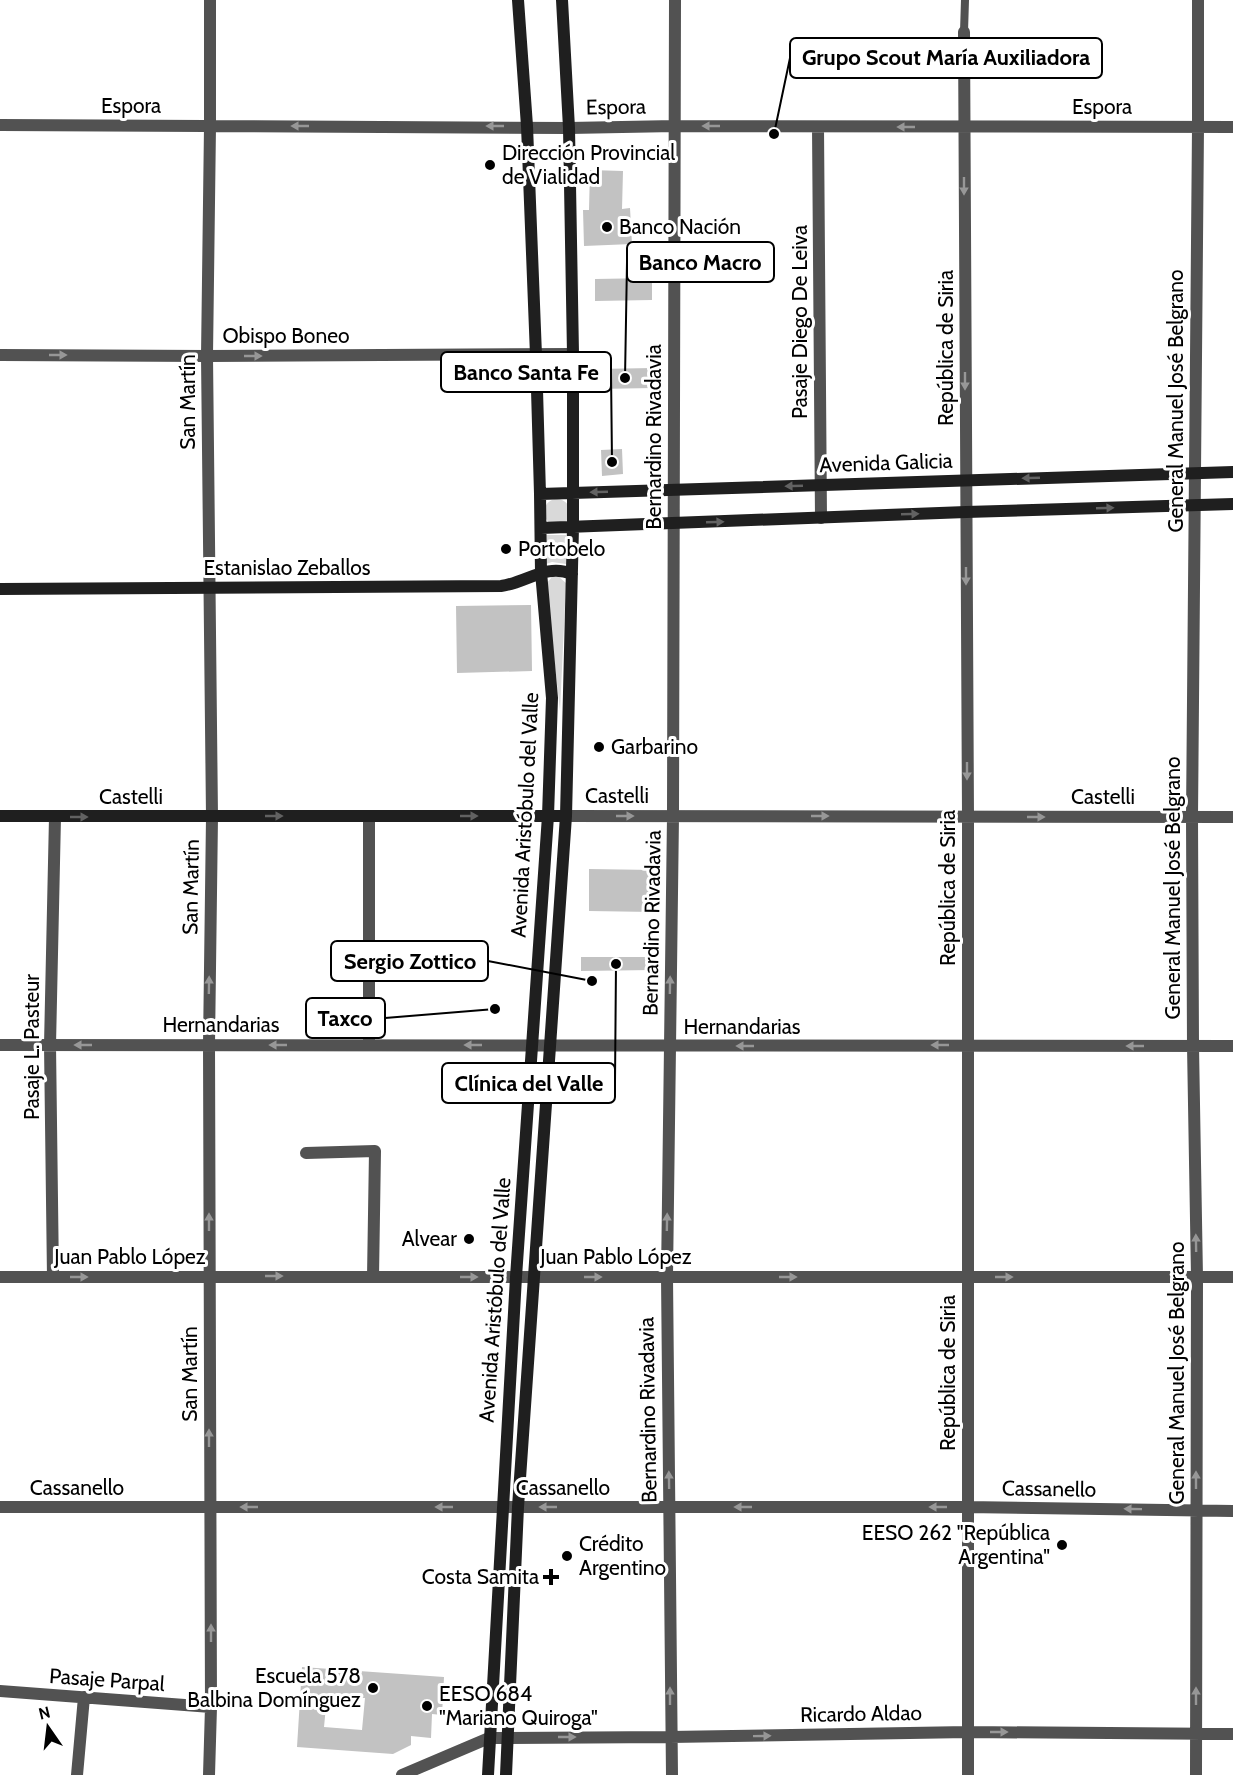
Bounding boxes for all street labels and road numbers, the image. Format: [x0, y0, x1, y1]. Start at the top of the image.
street label: Espora [101, 93, 161, 118]
street label: Espora [586, 93, 646, 120]
street label: Espora [1072, 94, 1132, 119]
street label: Pasaje Diego De Leiva [787, 225, 813, 419]
street label: General Manuel José Belgrano [1163, 269, 1188, 533]
street label: República de Siria [933, 270, 958, 426]
street label: Obispo Boneo [223, 323, 349, 348]
street label: Bernardino Rivadavia [641, 344, 666, 530]
street label: San Martín [175, 354, 200, 450]
street label: Avenida Galicia [819, 448, 953, 477]
street label: Estanislao Zeballos [203, 555, 371, 580]
street label: Avenida Aristóbulo del Valle [506, 692, 543, 938]
street label: General Manuel José Belgrano [1160, 756, 1185, 1020]
street label: Castelli [585, 783, 649, 808]
street label: Castelli [99, 784, 163, 809]
street label: Castelli [1071, 784, 1135, 809]
street label: República de Siria [935, 810, 960, 966]
street label: Bernardino Rivadavia [637, 830, 666, 1016]
street label: San Martín [177, 839, 204, 935]
street label: Pasaje L. Pasteur [19, 974, 45, 1120]
street label: Hernandarias [162, 1012, 280, 1037]
street label: Hernandarias [683, 1014, 801, 1039]
street label: Avenida Aristóbulo del Valle [473, 1176, 516, 1423]
street label: General Manuel José Belgrano [1164, 1241, 1189, 1505]
street label: Juan Pablo López [53, 1244, 206, 1269]
street label: Juan Pablo López [539, 1244, 692, 1269]
street label: República de Siria [935, 1295, 960, 1451]
street label: Bernardino Rivadavia [633, 1317, 662, 1503]
street label: San Martín [177, 1326, 202, 1422]
street label: Cassanello [30, 1475, 124, 1500]
street label: Cassanello [516, 1475, 610, 1500]
street label: Cassanello [1002, 1475, 1096, 1502]
street label: Pasaje Parpal [48, 1663, 166, 1697]
street label: Ricardo Aldao [800, 1700, 922, 1727]

